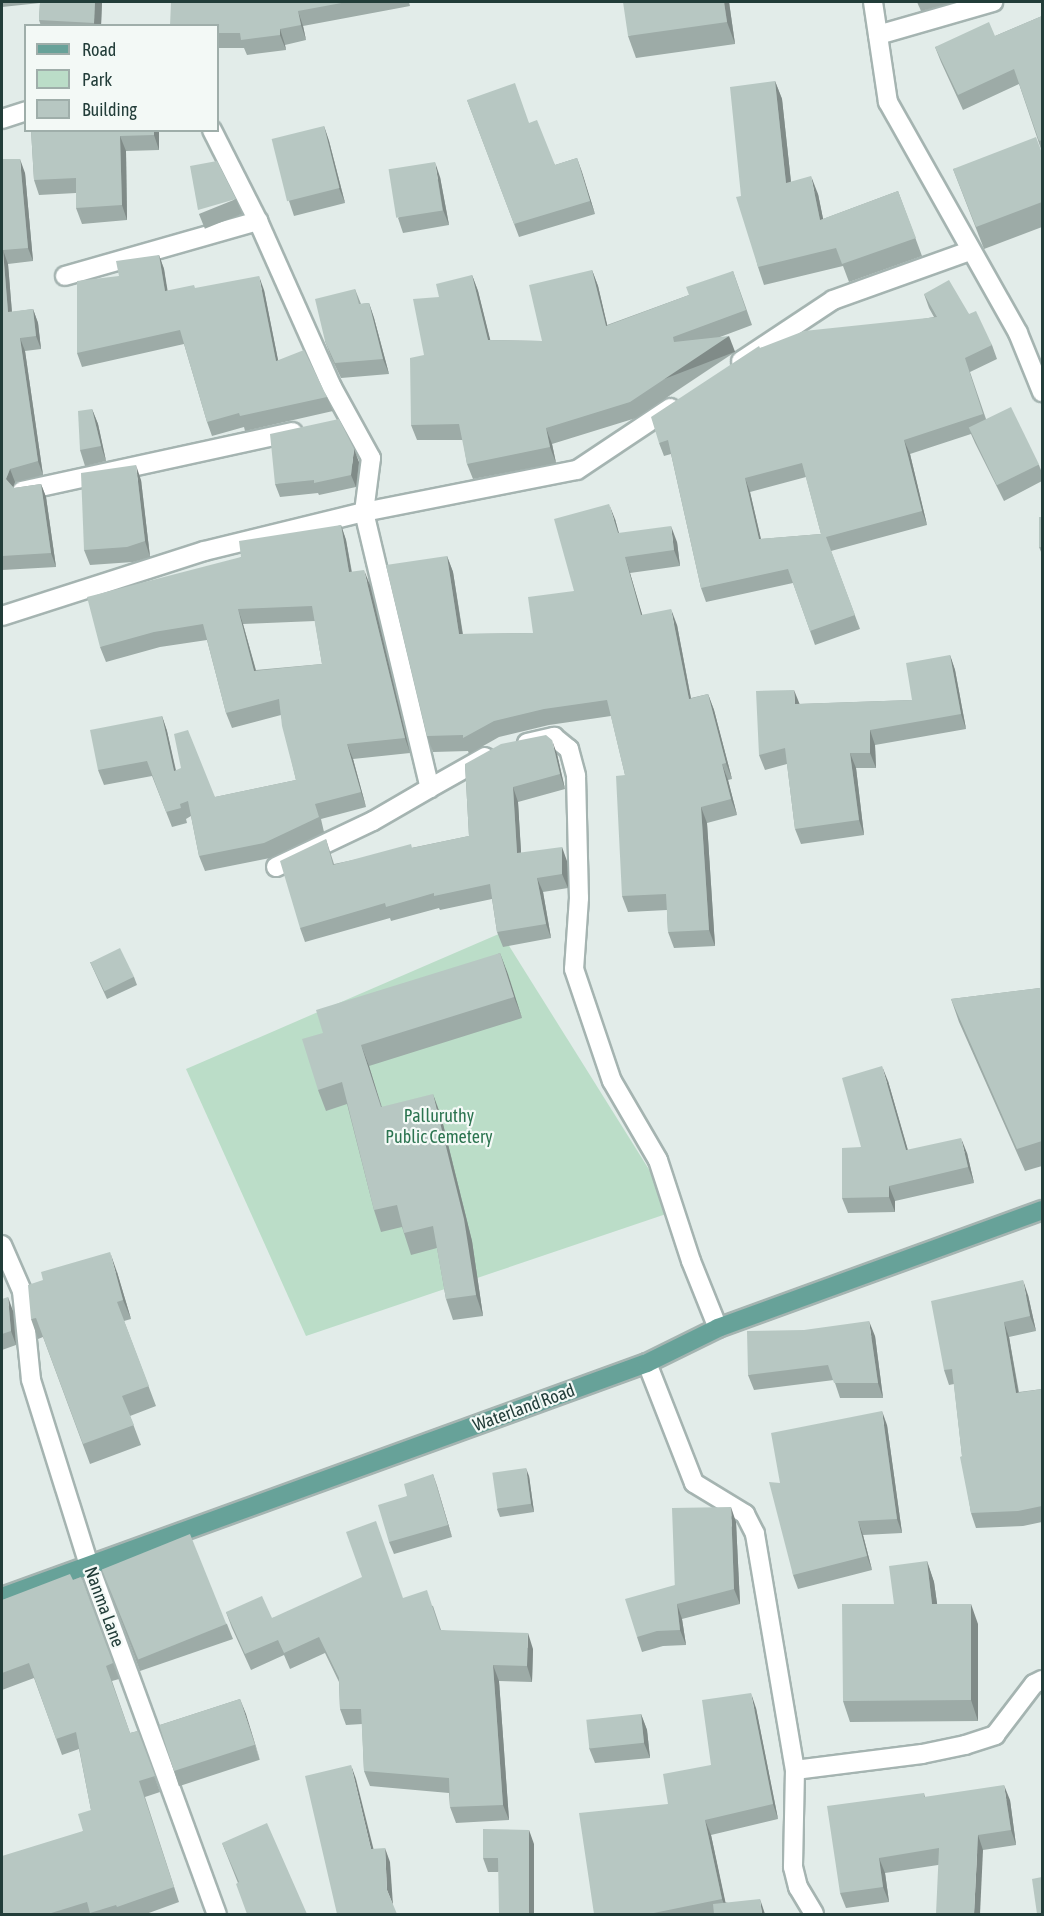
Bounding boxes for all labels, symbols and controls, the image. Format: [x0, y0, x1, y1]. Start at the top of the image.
legend [24, 24, 219, 132]
text: Road [82, 39, 116, 60]
text: Park [82, 69, 112, 90]
text: Building [82, 99, 137, 120]
park label: Palluruthy Public Cemetery [385, 1106, 493, 1148]
street label: Waterland Road [470, 1380, 578, 1436]
street label: Nanma Lane [80, 1564, 128, 1650]

